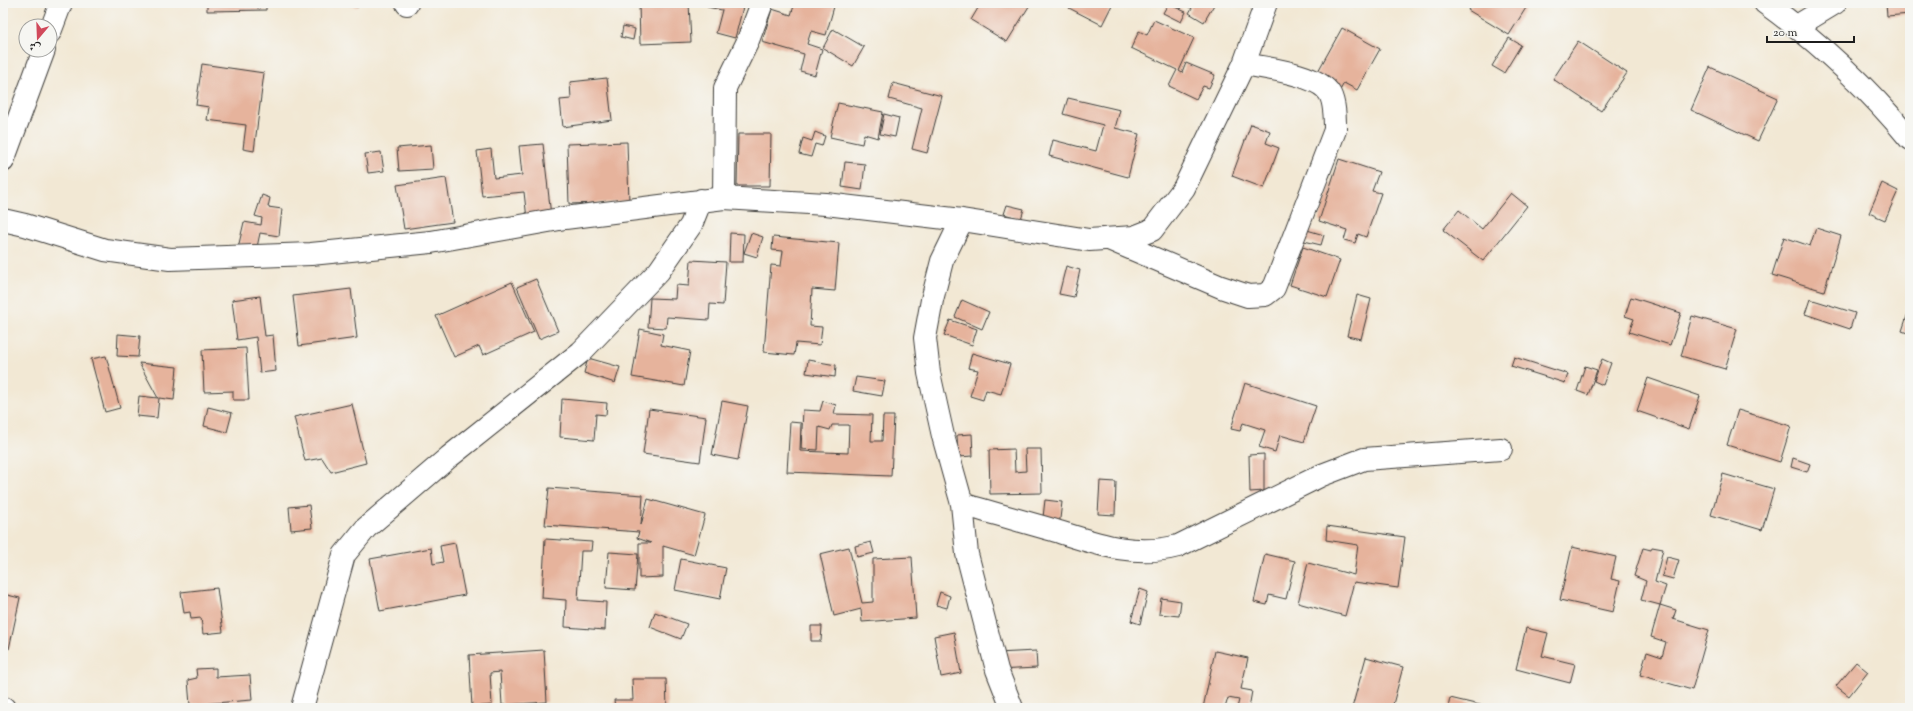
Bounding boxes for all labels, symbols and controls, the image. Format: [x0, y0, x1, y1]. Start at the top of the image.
north arrow [18, 18, 58, 58]
scale bar [1767, 18, 1854, 44]
text: 20 m [1773, 24, 1798, 42]
text: ش [27, 37, 43, 56]

